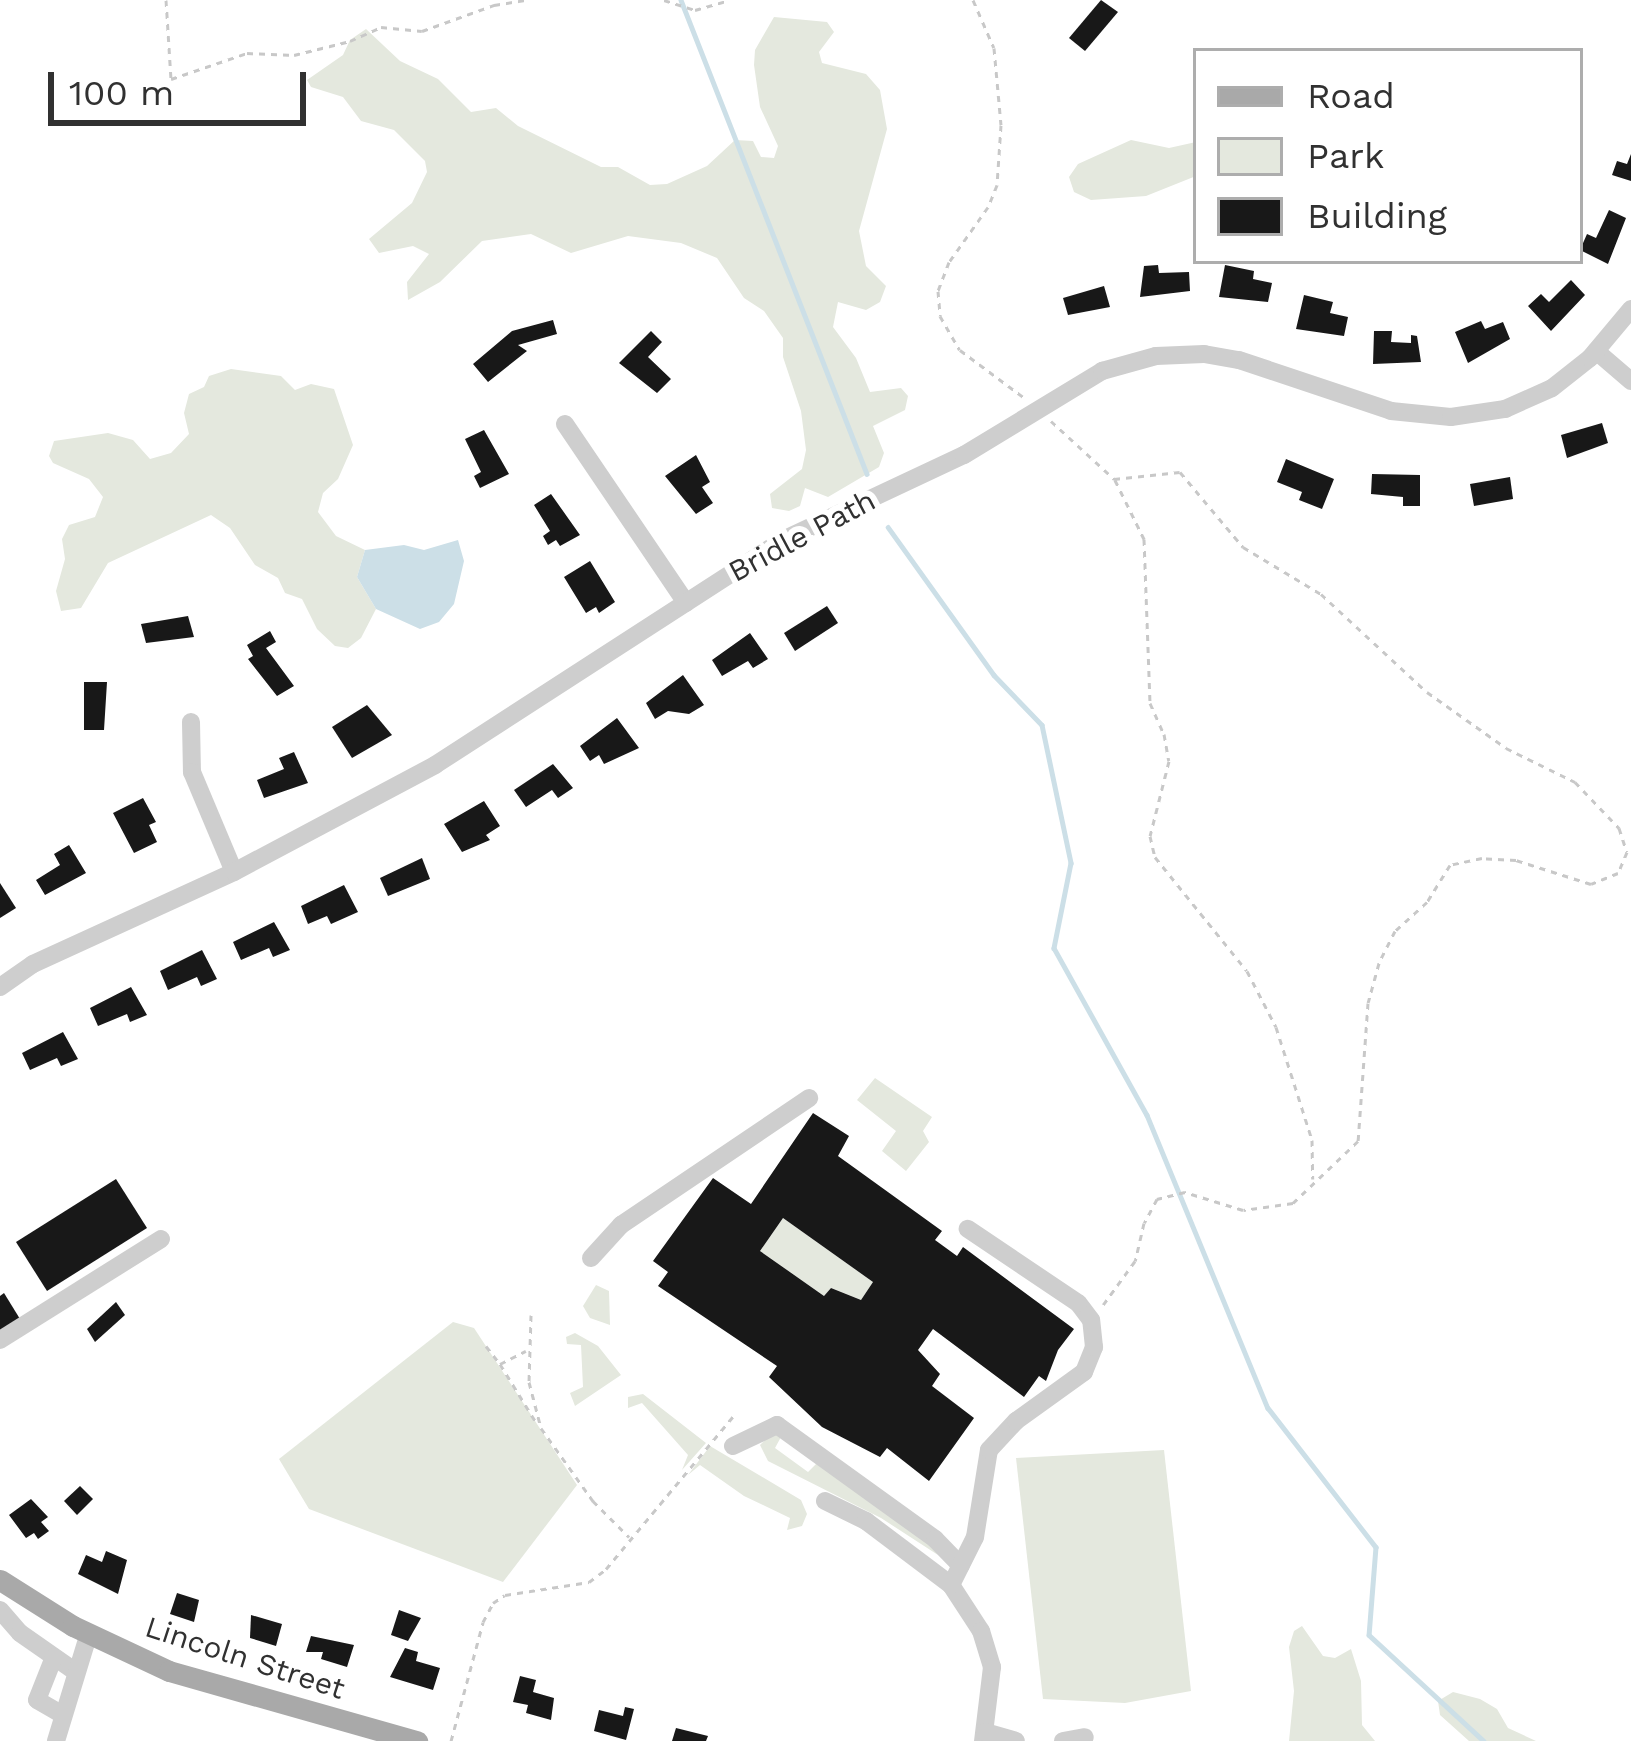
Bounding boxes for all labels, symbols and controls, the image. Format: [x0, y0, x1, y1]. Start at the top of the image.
scale bar [54, 48, 312, 122]
legend [1193, 48, 1583, 264]
text: 100 m [69, 72, 174, 114]
text: Road [1307, 75, 1395, 117]
text: Park [1307, 135, 1384, 177]
text: Building [1307, 195, 1447, 237]
street label: Bridle Path [722, 482, 882, 590]
street label: Lincoln Street [141, 1609, 349, 1707]

